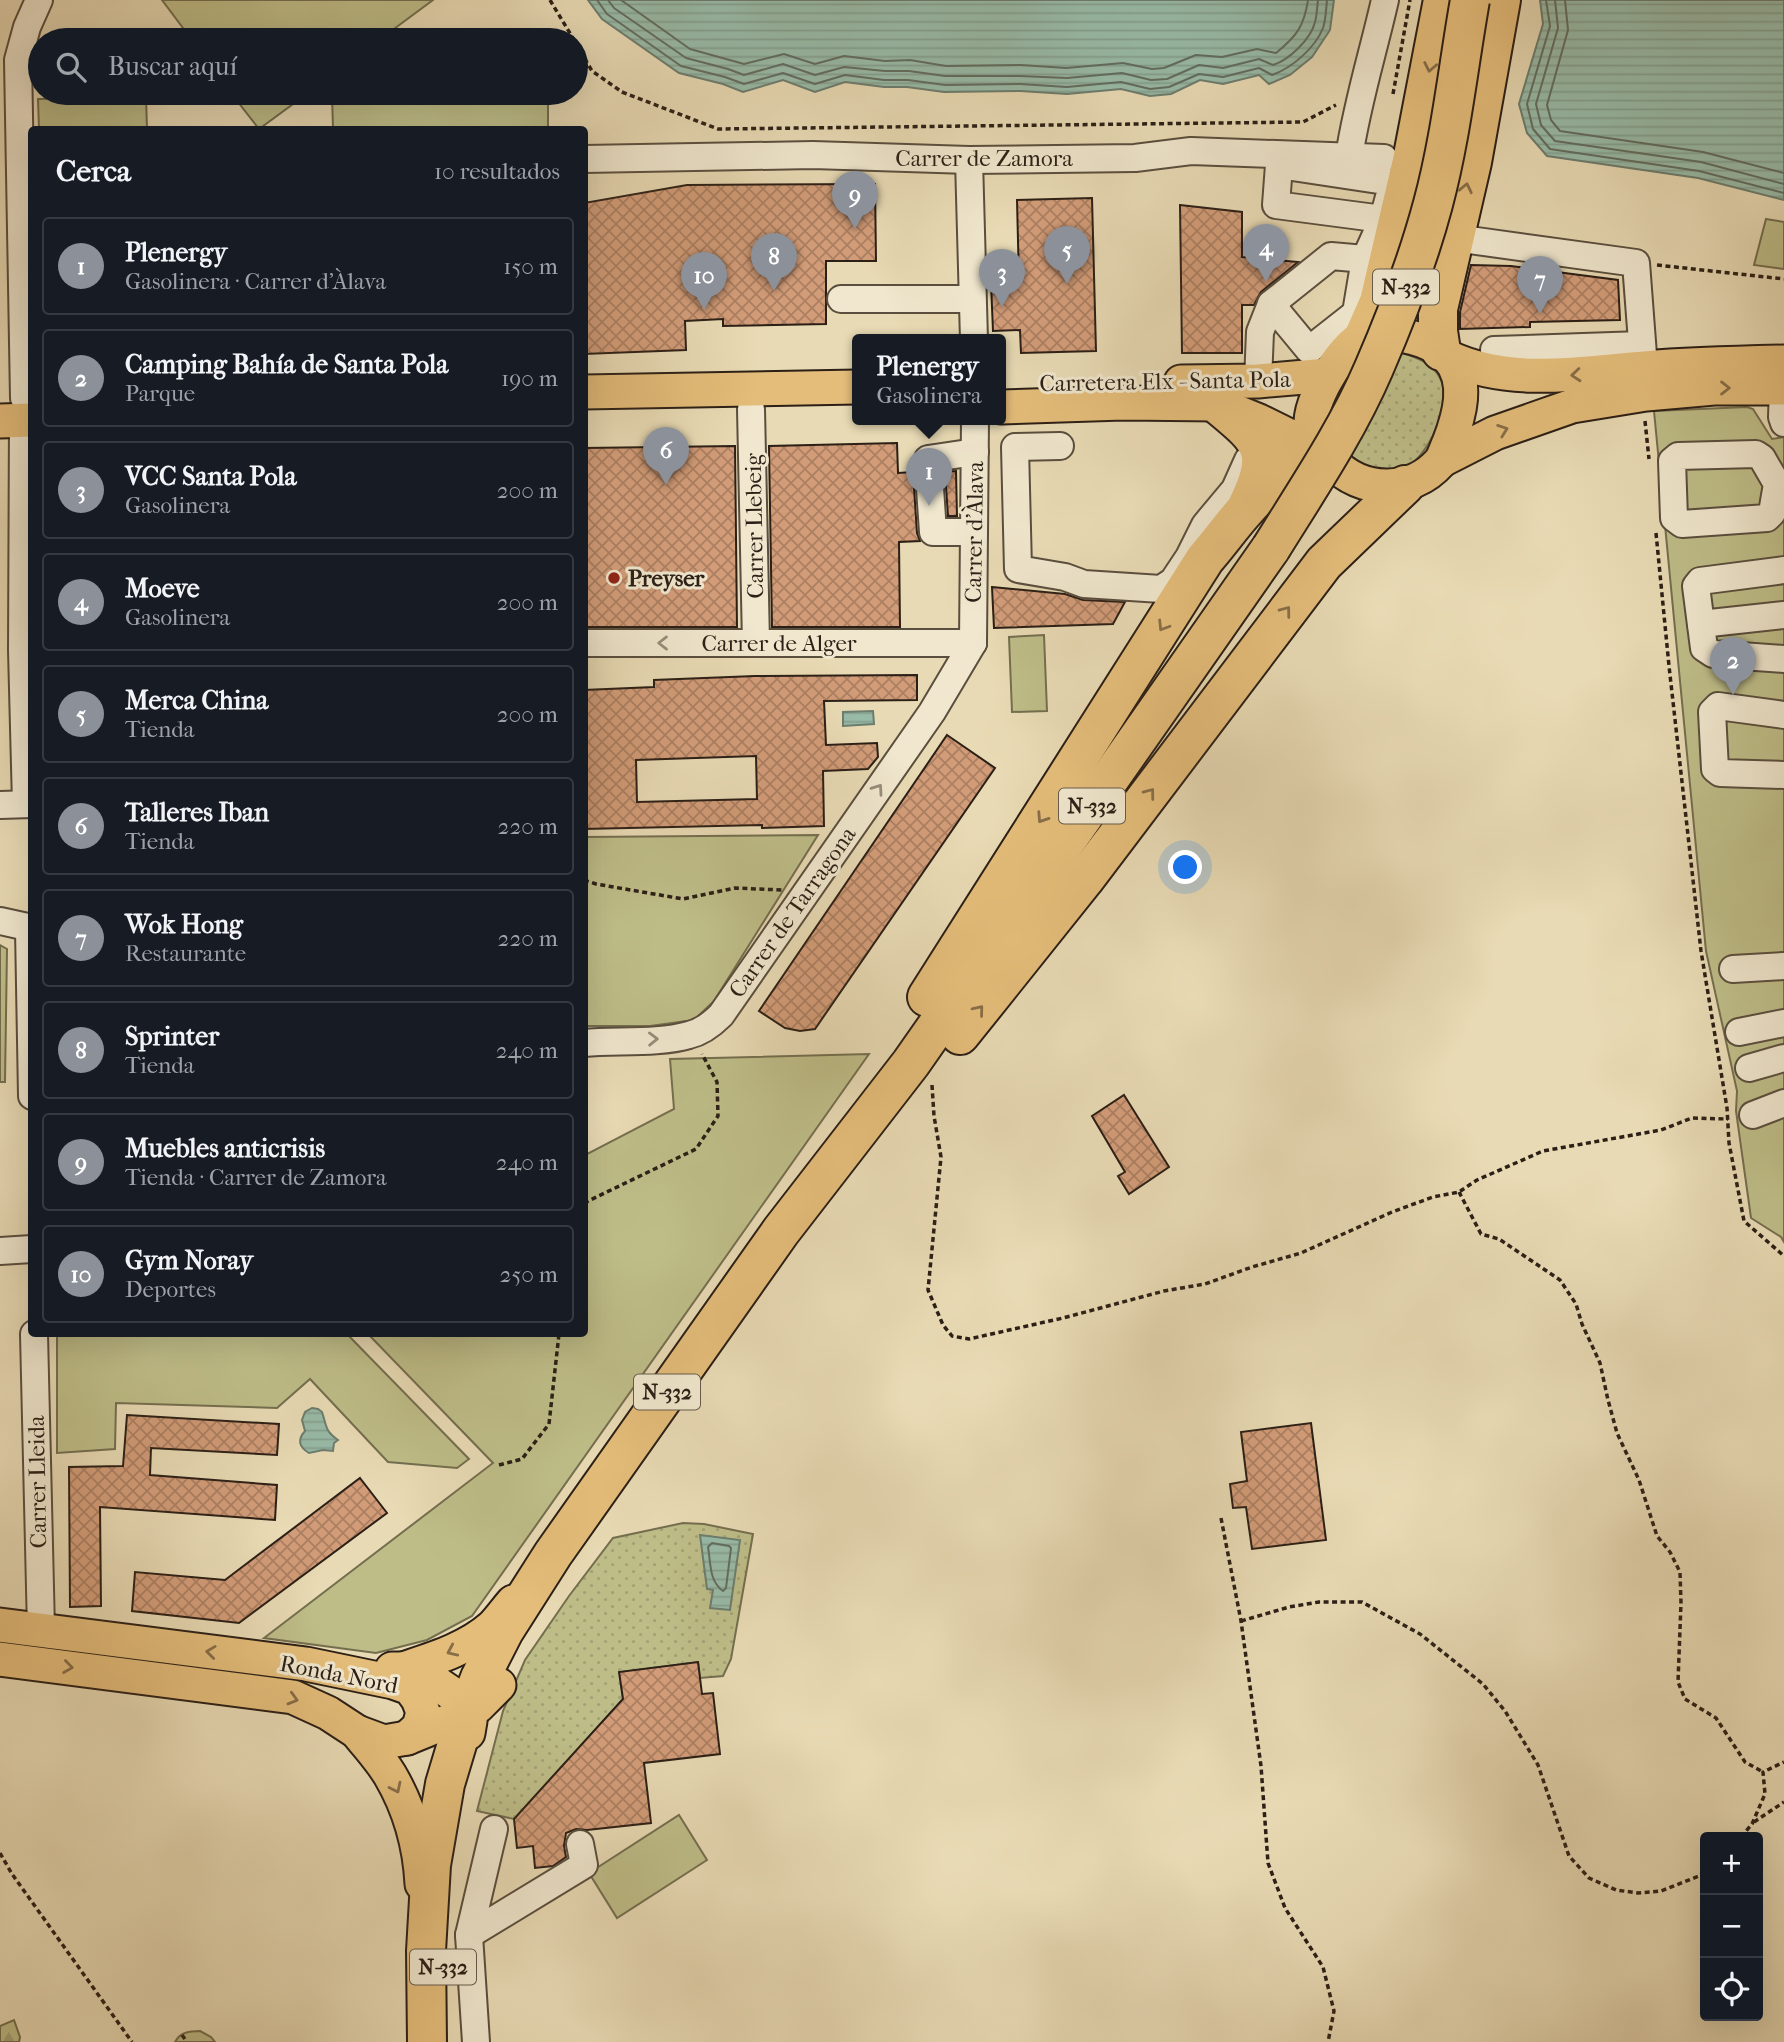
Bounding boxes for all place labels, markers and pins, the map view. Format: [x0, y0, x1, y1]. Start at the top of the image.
pin: 9 [832, 171, 878, 229]
pin: 4 [1243, 224, 1289, 282]
pin: 5 [1044, 226, 1090, 284]
pin: 8 [751, 233, 797, 291]
pin: 3 [979, 249, 1025, 307]
pin: 10 [681, 252, 727, 310]
pin: 7 [1517, 256, 1563, 314]
pin: 6 [643, 427, 689, 485]
pin: 1 [906, 448, 952, 506]
place label: Preyser [628, 565, 706, 592]
marker: Preyser [606, 570, 622, 586]
pin: 2 [1710, 637, 1756, 695]

